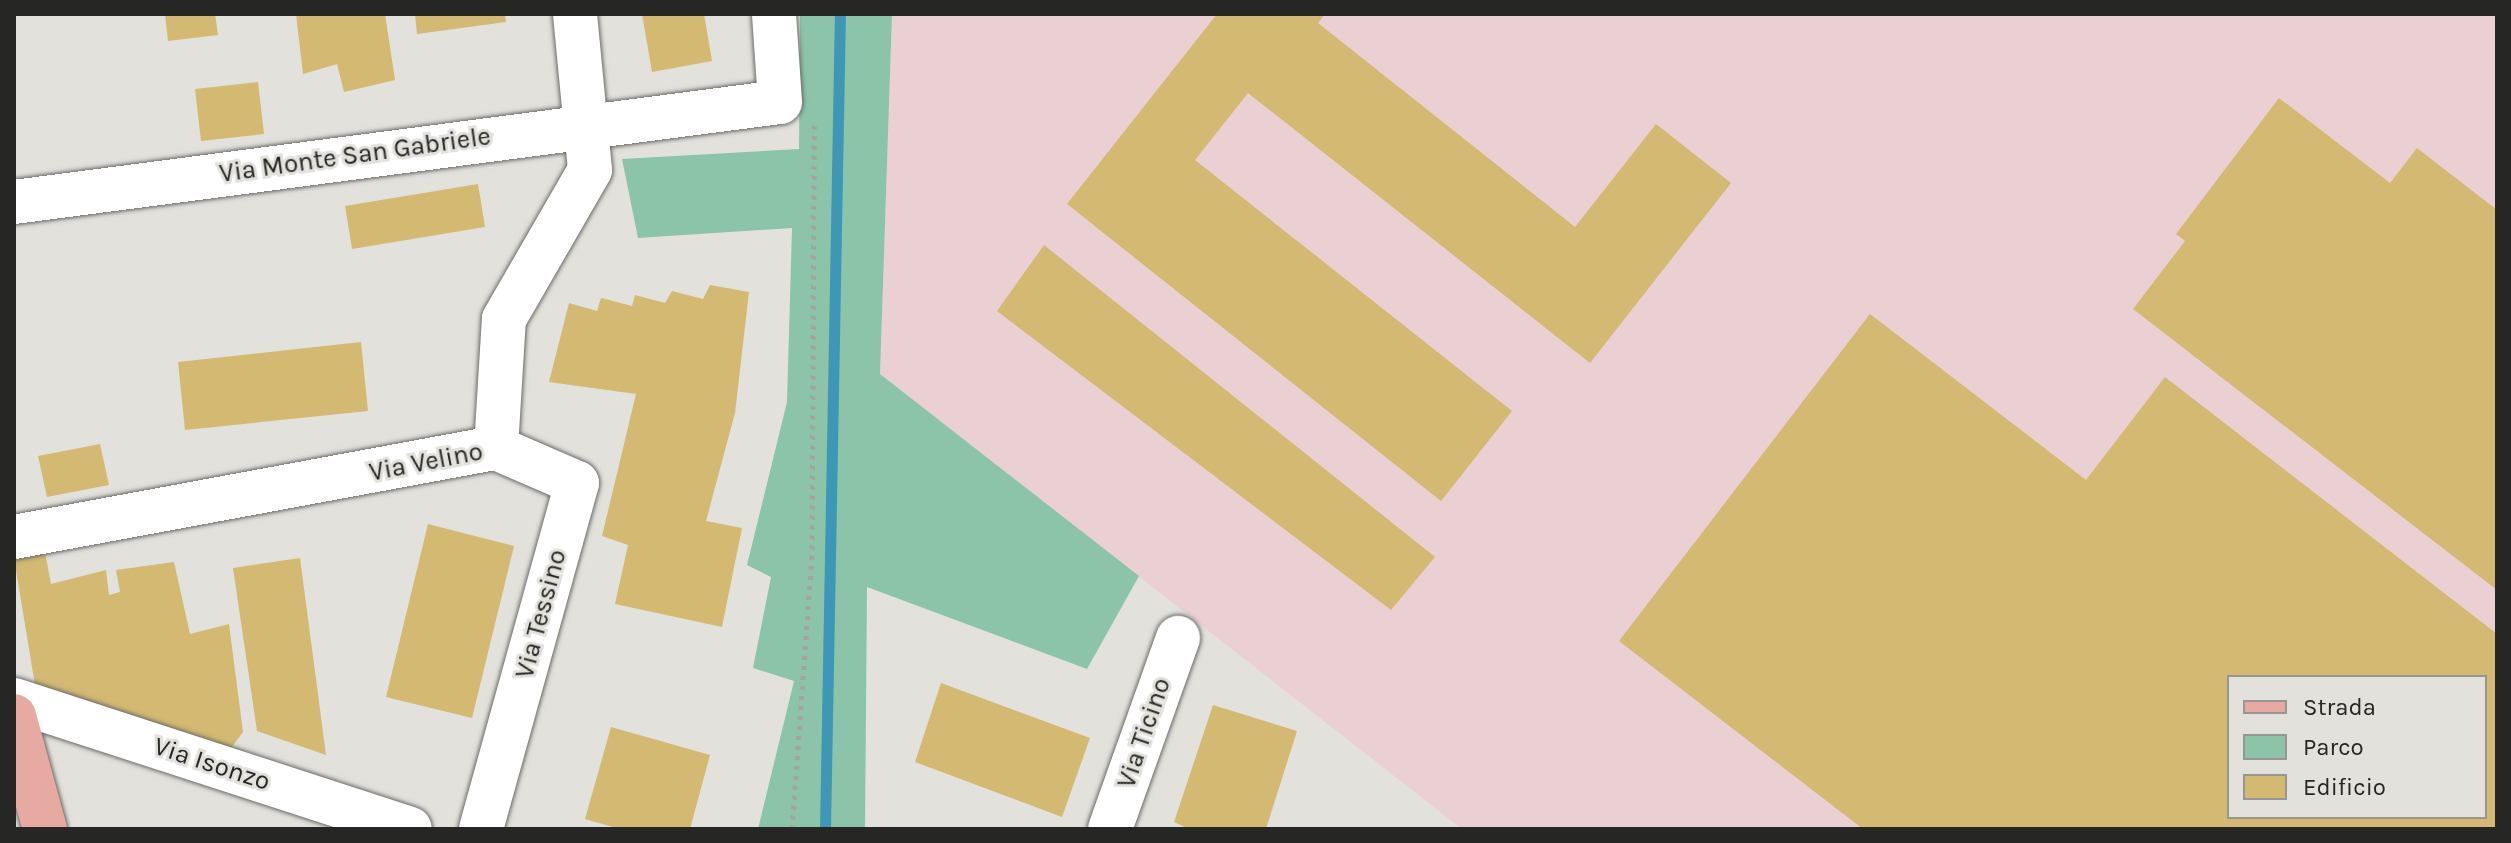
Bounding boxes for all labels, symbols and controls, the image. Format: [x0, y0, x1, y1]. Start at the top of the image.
street label: Via Monte San Gabriele [217, 121, 493, 189]
street label: Via Velino [367, 436, 485, 488]
street label: Via Tessino [509, 546, 573, 682]
street label: Via Ticino [1111, 674, 1177, 792]
legend [2227, 675, 2487, 819]
text: Strada [2303, 693, 2376, 721]
street label: Via Isonzo [150, 731, 274, 797]
text: Parco [2303, 733, 2364, 761]
text: Edificio [2303, 773, 2386, 801]

